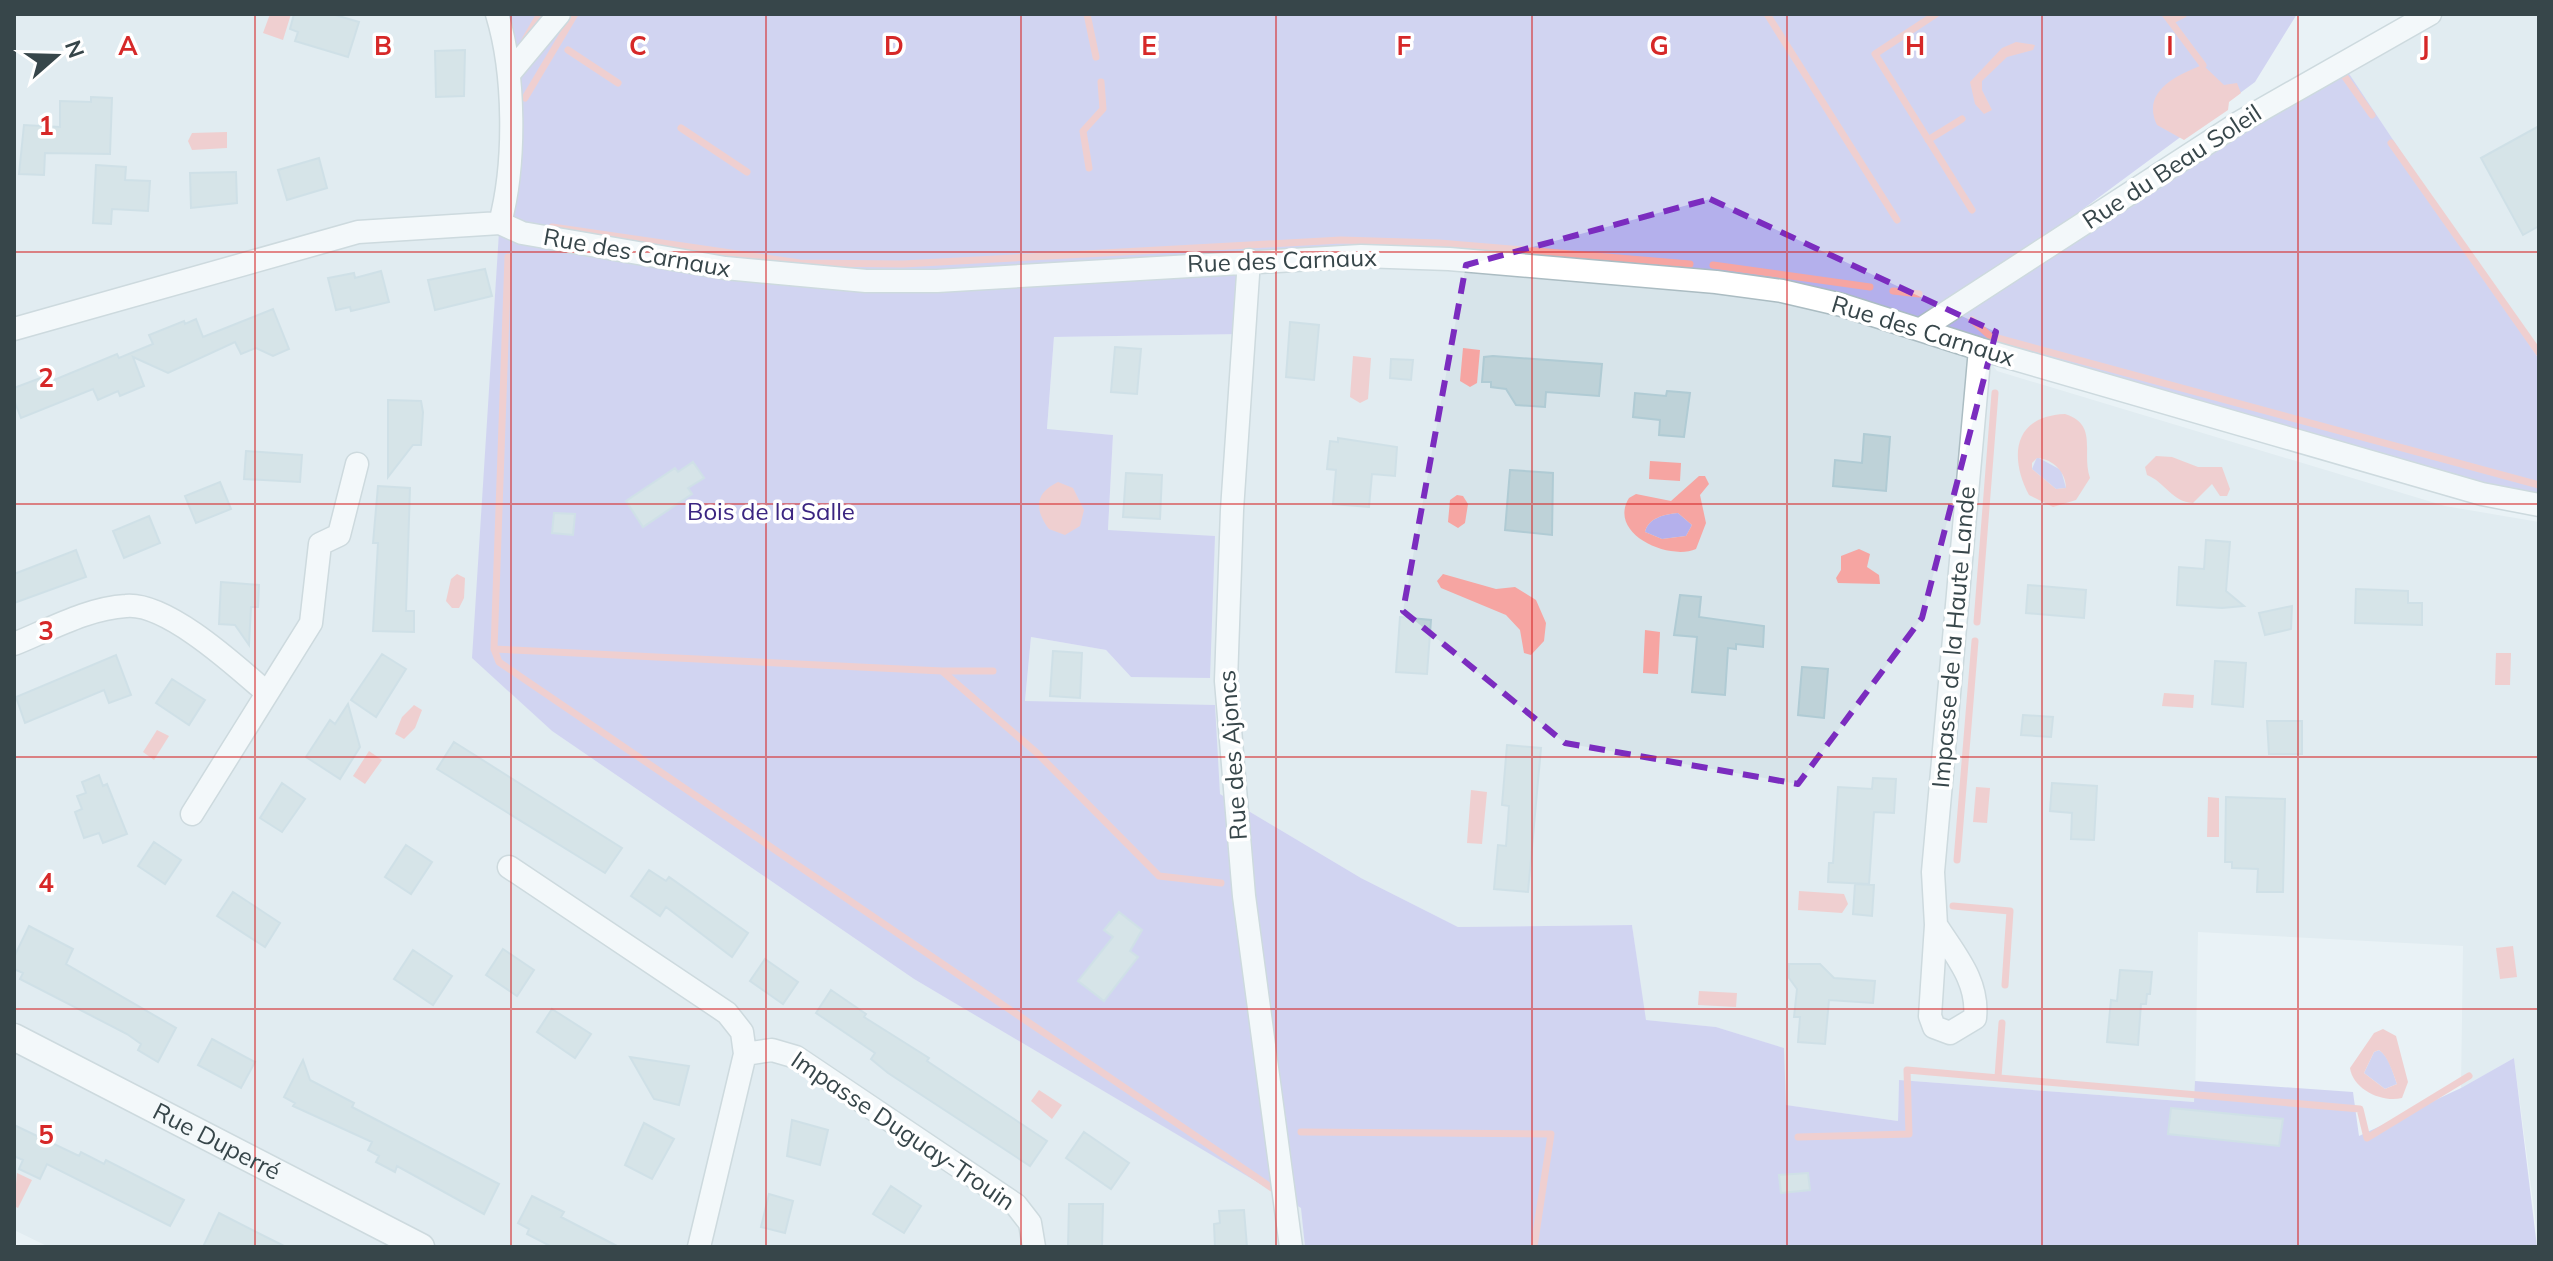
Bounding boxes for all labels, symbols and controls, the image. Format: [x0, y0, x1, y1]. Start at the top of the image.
north arrow [16, 16, 96, 96]
text: A [118, 29, 138, 62]
text: B [374, 29, 392, 62]
text: C [629, 29, 647, 62]
text: D [884, 29, 904, 62]
text: E [1141, 29, 1157, 62]
text: F [1397, 29, 1412, 62]
text: G [1649, 29, 1669, 62]
text: H [1905, 29, 1925, 62]
text: I [2166, 29, 2174, 62]
text: J [2420, 29, 2430, 62]
text: N [59, 37, 91, 62]
street label: Rue du Beau Soleil [2076, 97, 2266, 235]
text: 1 [38, 109, 54, 142]
street label: Rue des Carnaux [541, 221, 733, 283]
street label: Rue des Carnaux [1187, 242, 1377, 278]
street label: Rue des Carnaux [1828, 288, 2019, 372]
text: 2 [38, 361, 54, 394]
street label: Impasse de la Haute Lande [1925, 485, 1981, 789]
park label: Bois de la Salle [687, 496, 855, 526]
text: 3 [38, 614, 54, 647]
street label: Rue des Ajoncs [1211, 669, 1253, 841]
text: 4 [38, 866, 54, 899]
street label: Impasse Duguay-Trouin [786, 1044, 1021, 1216]
street label: Rue Duperré [148, 1095, 286, 1186]
text: 5 [38, 1118, 54, 1151]

